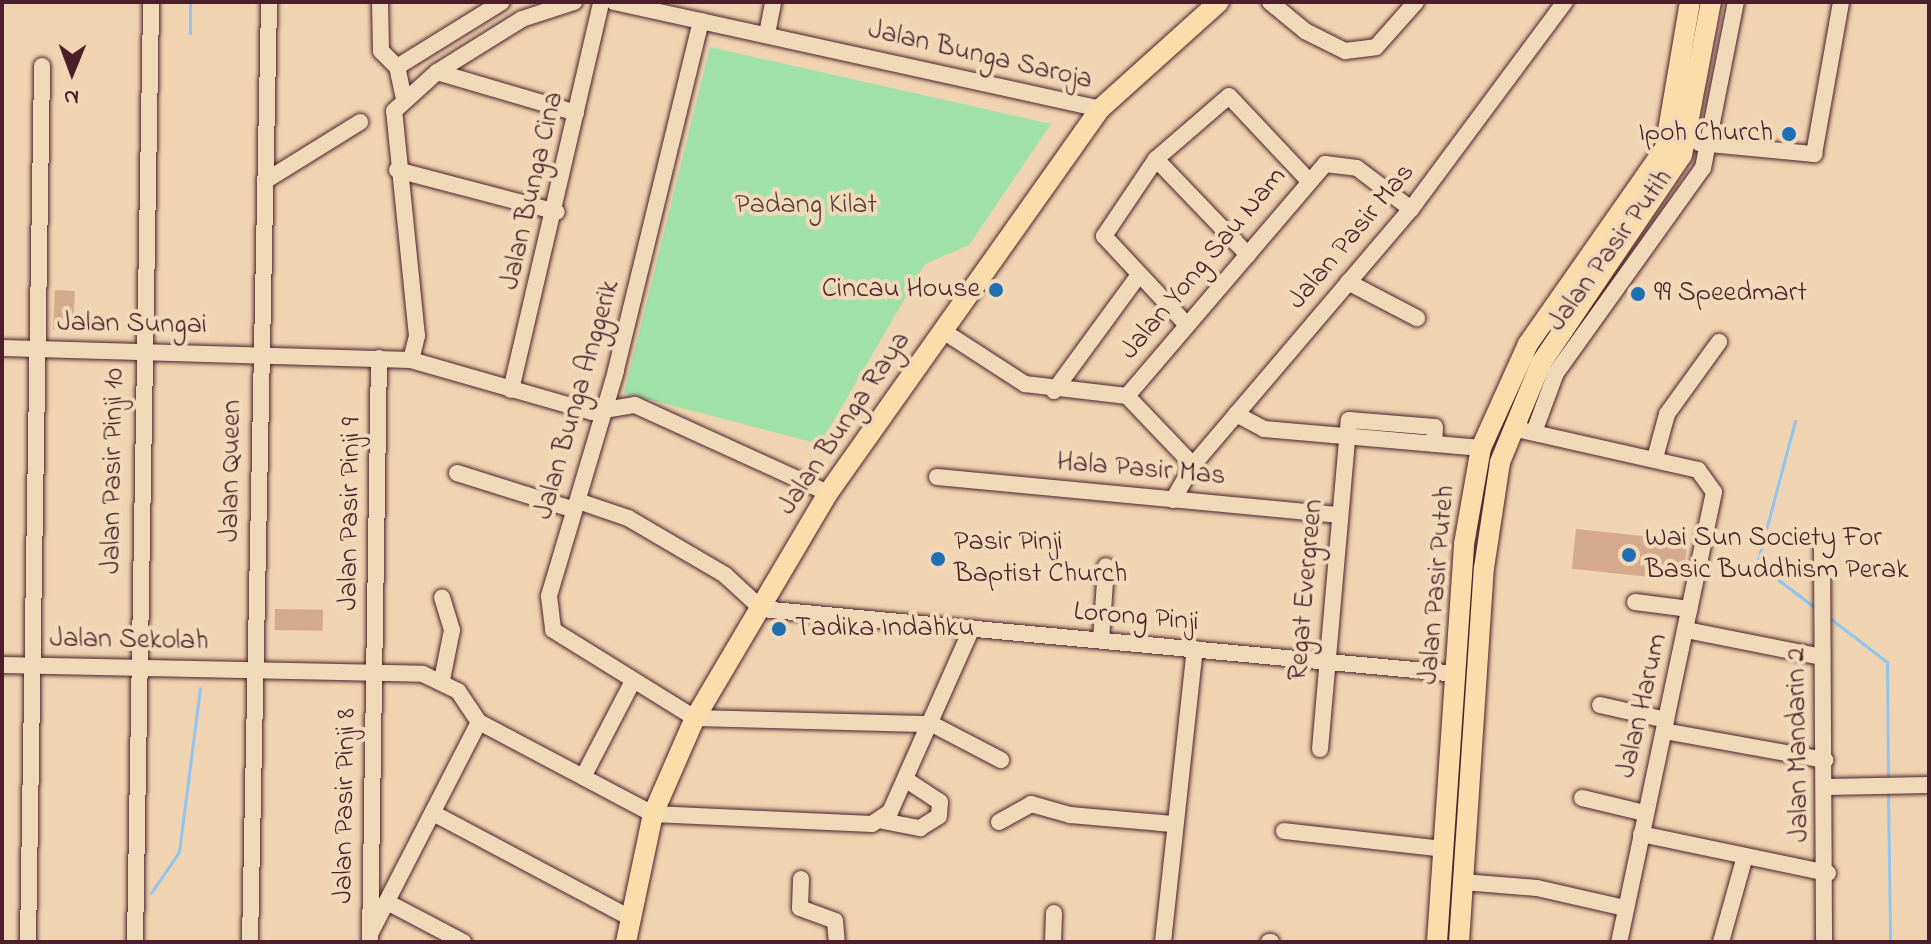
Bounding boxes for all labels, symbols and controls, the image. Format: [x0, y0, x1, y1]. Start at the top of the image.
street label: Jalan Bunga Saroja [865, 14, 1095, 98]
north arrow [32, 32, 112, 112]
text: N [64, 80, 79, 112]
street label: Jalan Bunga Cina [494, 89, 572, 293]
place label: Ipoh Church [1638, 117, 1773, 151]
marker: Ipoh Church [1780, 125, 1798, 143]
street label: Jalan Pasir Mas [1281, 157, 1423, 317]
street label: Jalan Yong Sau Nam [1114, 161, 1294, 367]
street label: Jalan Pasir Putih [1541, 163, 1681, 339]
park label: Padang Kilat [735, 189, 877, 223]
place label: Cincau House [822, 273, 980, 307]
street label: Jalan Bunga Anggerik [528, 276, 628, 524]
place label: 99 Speedmart [1654, 277, 1807, 311]
marker: Cincau House [987, 281, 1005, 299]
marker: 99 Speedmart [1629, 285, 1647, 303]
street label: Jalan Sungai [57, 307, 207, 343]
street label: Jalan Bunga Raya [771, 326, 919, 522]
street label: Jalan Pasir Pinji 10 [95, 368, 133, 574]
street label: Jalan Queen [214, 400, 250, 542]
street label: Jalan Pasir Pinji 9 [333, 417, 369, 611]
street label: Hala Pasir Mas [1055, 446, 1227, 494]
street label: Jalan Pasir Puteh [1413, 484, 1463, 686]
street label: Regat Evergreen [1282, 498, 1332, 682]
place label: Wai Sun Society For Basic Buddhism Perak [1645, 522, 1908, 588]
place label: Pasir Pinji Baptist Church [954, 526, 1127, 592]
marker: Wai Sun Society For Basic Buddhism Perak [1620, 546, 1638, 564]
marker: Pasir Pinji Baptist Church [929, 550, 947, 568]
street label: Lorong Pinji [1072, 596, 1200, 640]
place label: Tadika Indahku [795, 612, 974, 646]
marker: Tadika Indahku [770, 620, 788, 638]
street label: Jalan Sekolah [49, 623, 209, 659]
street label: Jalan Harum [1610, 631, 1676, 781]
street label: Jalan Mandarin 2 [1781, 647, 1817, 843]
street label: Jalan Pasir Pinji 8 [327, 708, 365, 904]

